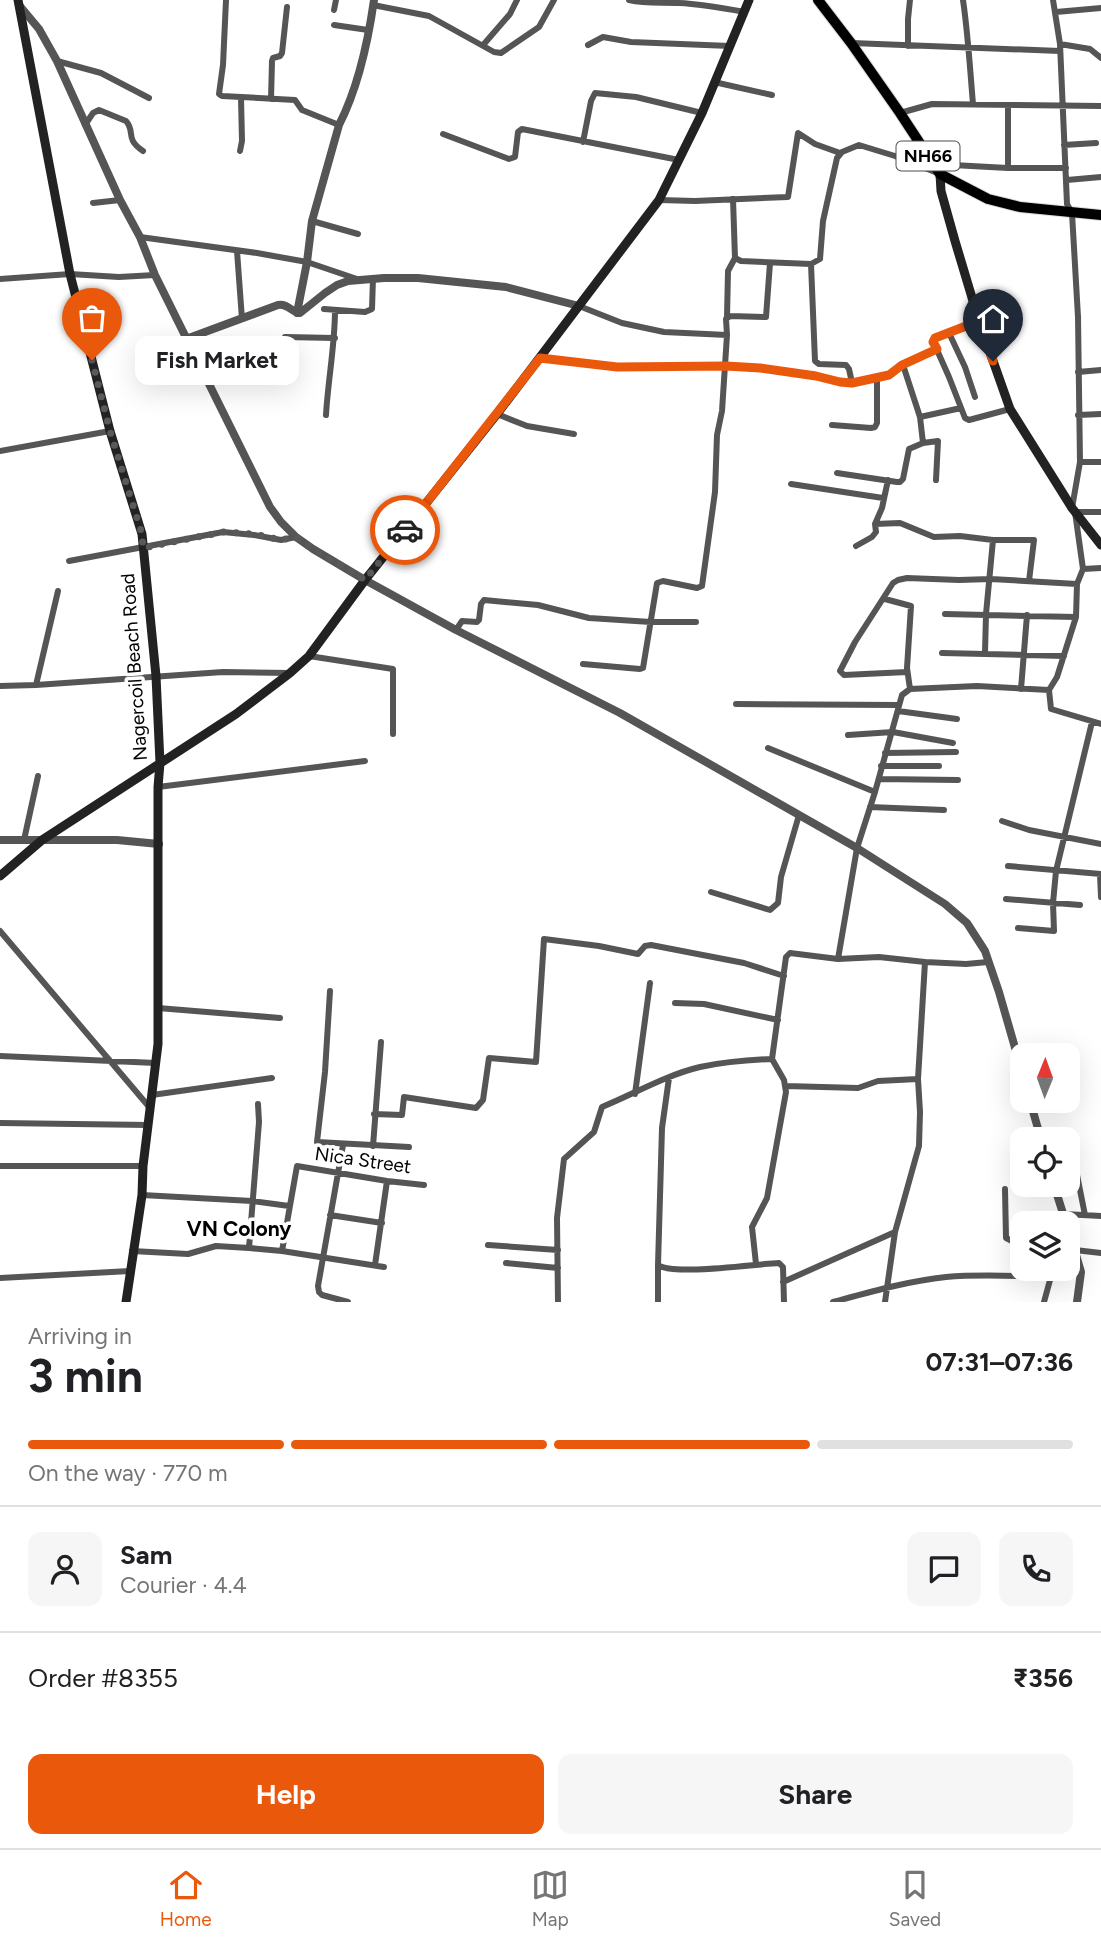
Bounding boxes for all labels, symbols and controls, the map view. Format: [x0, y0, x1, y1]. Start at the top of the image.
road number: NH66 [897, 141, 960, 170]
pin [62, 288, 122, 360]
pin [963, 289, 1023, 361]
icon: bag [73, 299, 111, 337]
icon: home [974, 300, 1012, 338]
callout: Fish Market [134, 336, 298, 384]
text: Fish Market [156, 346, 278, 374]
courier [370, 495, 440, 565]
icon: car [386, 511, 424, 549]
street label: Nagercoil Beach Road [116, 572, 152, 762]
north arrow [1010, 1043, 1080, 1113]
map controls [1010, 1043, 1080, 1281]
button: locate [1010, 1127, 1080, 1197]
street label: Nica Street [313, 1142, 413, 1178]
button: layers [1010, 1211, 1080, 1281]
district label: VN Colony [187, 1216, 292, 1241]
text: Arriving in [28, 1322, 132, 1350]
text: 07:31–07:36 [925, 1346, 1073, 1378]
text: 3 min [28, 1348, 143, 1404]
text: On the way · 770 m [28, 1459, 227, 1487]
button: person [28, 1532, 102, 1606]
button: chat [907, 1532, 981, 1606]
button: phone [999, 1532, 1073, 1606]
text: Sam [120, 1539, 172, 1571]
text: Courier · 4.4 [120, 1571, 247, 1599]
text: Order #8355 [28, 1662, 178, 1694]
text: ₹356 [1013, 1662, 1073, 1694]
button: Help [28, 1754, 544, 1834]
button: Share [558, 1754, 1073, 1834]
tab: Home [160, 1866, 212, 1931]
tab: Map [531, 1866, 569, 1931]
tab: Saved [889, 1866, 941, 1931]

